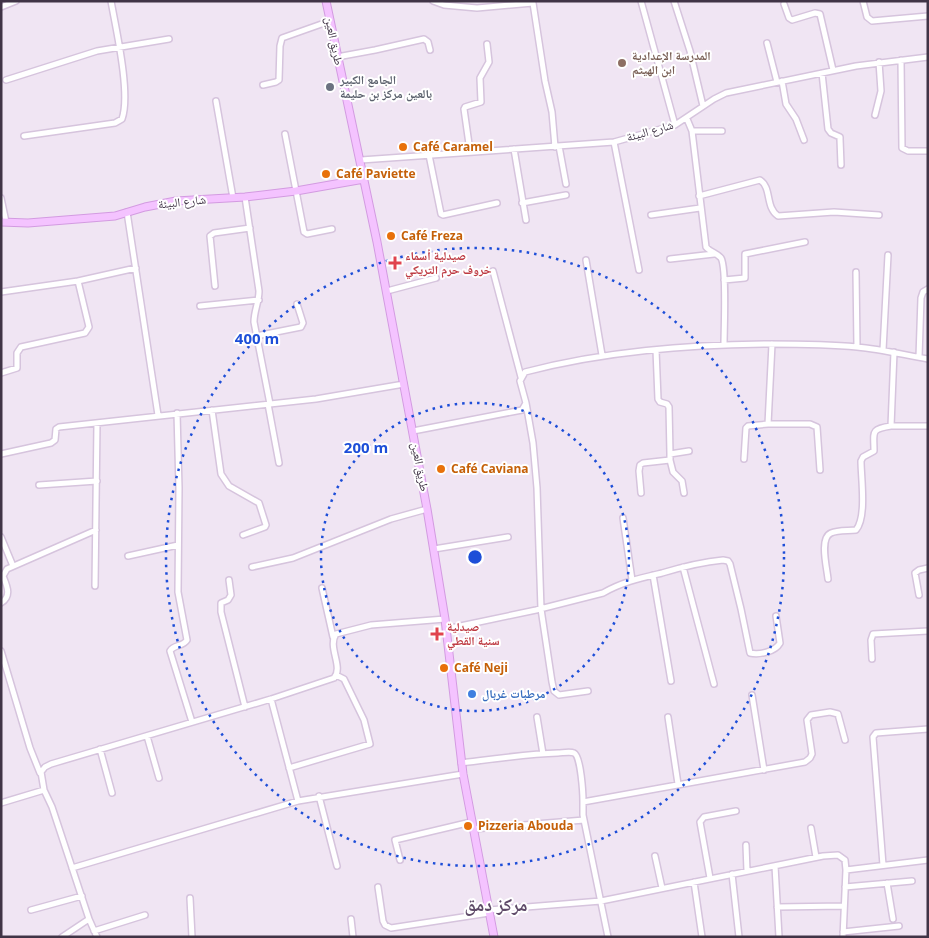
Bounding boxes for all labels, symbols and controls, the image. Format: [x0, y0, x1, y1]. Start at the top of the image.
street label: طريق العين [321, 15, 348, 67]
place label: المدرسة الإعدادية ابن الهيثم [632, 47, 711, 78]
marker: المدرسة الإعدادية ابن الهيثم [616, 57, 628, 69]
place label: الجامع الكبير بالعين مركز بن حليمة [339, 71, 432, 102]
marker: الجامع الكبير بالعين مركز بن حليمة [324, 81, 336, 93]
street label: شارع البيئة [624, 116, 675, 145]
place label: Café Caramel [413, 138, 493, 155]
marker: Café Caramel [397, 141, 409, 153]
place label: Café Paviette [336, 165, 416, 182]
marker: Café Paviette [320, 168, 332, 180]
street label: شارع البيئة [157, 191, 207, 212]
place label: Café Freza [401, 227, 463, 244]
marker: Café Freza [385, 230, 397, 242]
place label: صيدلية أسماء خروف حرم التريكي [405, 247, 492, 280]
marker: صيدلية أسماء خروف حرم التريكي [389, 257, 401, 269]
text: 400 m [235, 328, 279, 348]
text: 200 m [344, 437, 388, 457]
street label: طريق العين [407, 441, 434, 493]
place label: Café Caviana [451, 460, 529, 477]
marker: Café Caviana [435, 463, 447, 475]
centre of rings [466, 548, 484, 566]
place label: صيدلية سنية القطي [447, 618, 500, 651]
marker: صيدلية سنية القطي [431, 628, 443, 640]
place label: Café Neji [454, 659, 508, 676]
marker: Café Neji [438, 662, 450, 674]
place label: مرطبات غربال [482, 685, 546, 702]
marker: مرطبات غربال [466, 688, 478, 700]
place label: Pizzeria Abouda [478, 817, 574, 834]
marker: Pizzeria Abouda [462, 820, 474, 832]
district label: مركز دمق [464, 892, 528, 916]

